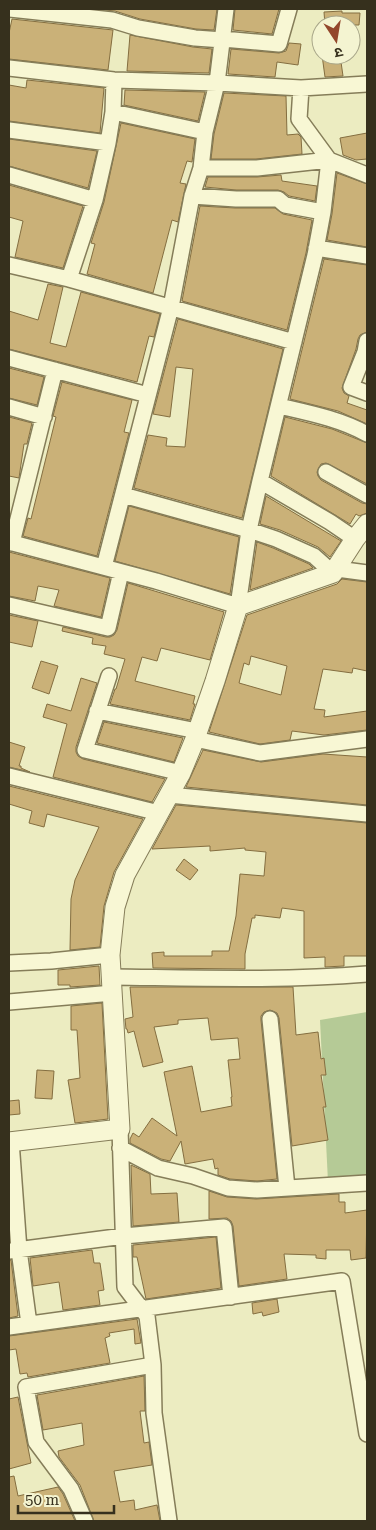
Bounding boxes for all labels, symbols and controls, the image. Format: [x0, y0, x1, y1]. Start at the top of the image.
north arrow [311, 15, 361, 65]
text: उ [332, 44, 344, 62]
scale bar [18, 1482, 114, 1514]
text: 50 m [25, 1491, 60, 1509]

